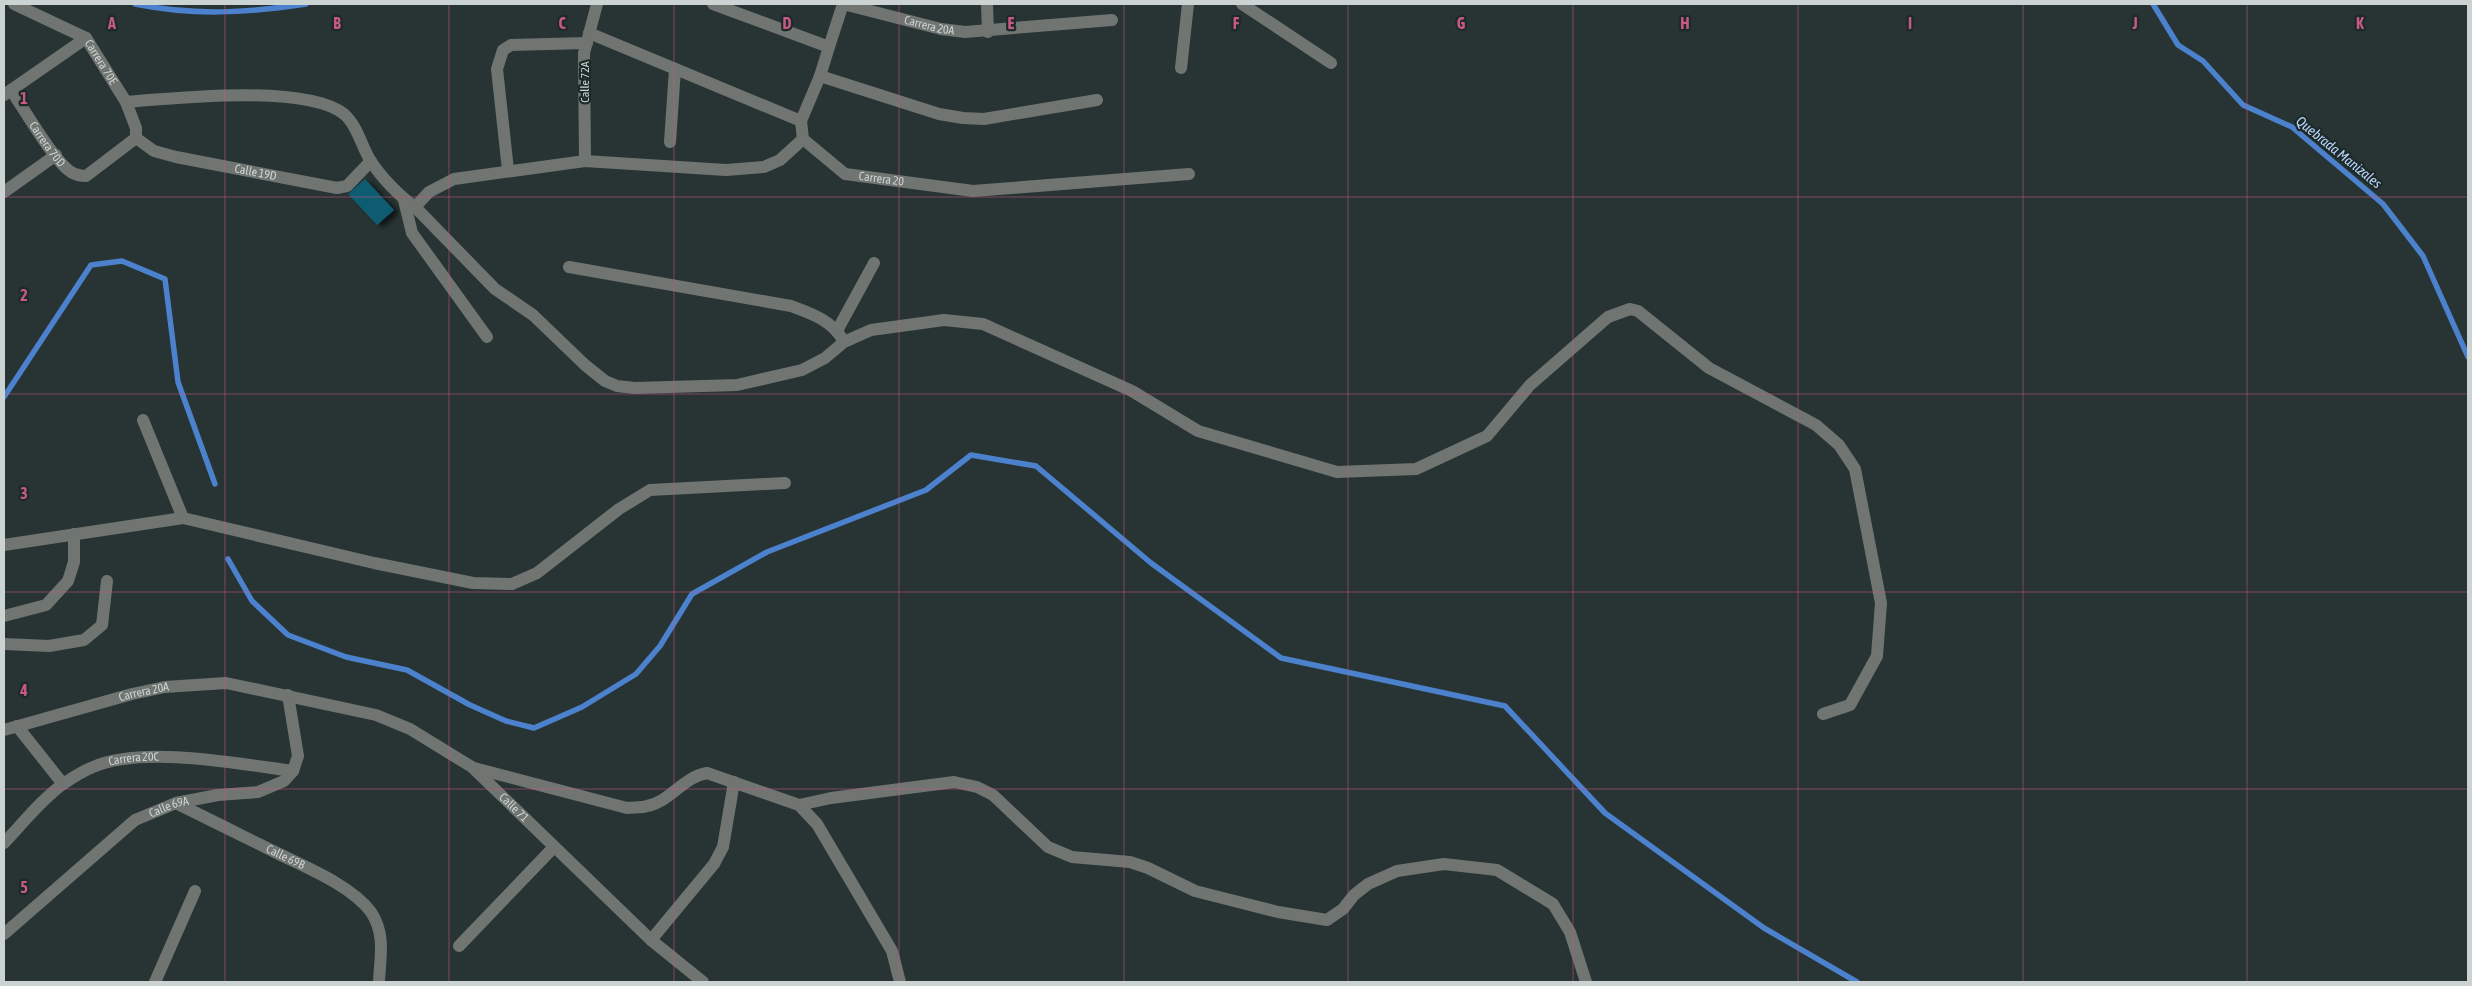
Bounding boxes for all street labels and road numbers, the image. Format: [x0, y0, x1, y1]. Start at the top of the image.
street label: Carrera 20A [903, 13, 955, 38]
street label: Carrera 70E [82, 37, 120, 87]
street label: Calle 72A [578, 61, 592, 103]
street label: Carrera 70D [26, 119, 68, 170]
street label: Calle 19D [233, 161, 278, 183]
street label: Carrera 20 [858, 169, 905, 189]
street label: Carrera 20A [117, 680, 169, 704]
street label: Carrera 20C [107, 750, 160, 769]
street label: Calle 71 [496, 790, 532, 825]
street label: Calle 69A [147, 794, 190, 821]
street label: Calle 69B [264, 842, 307, 872]

